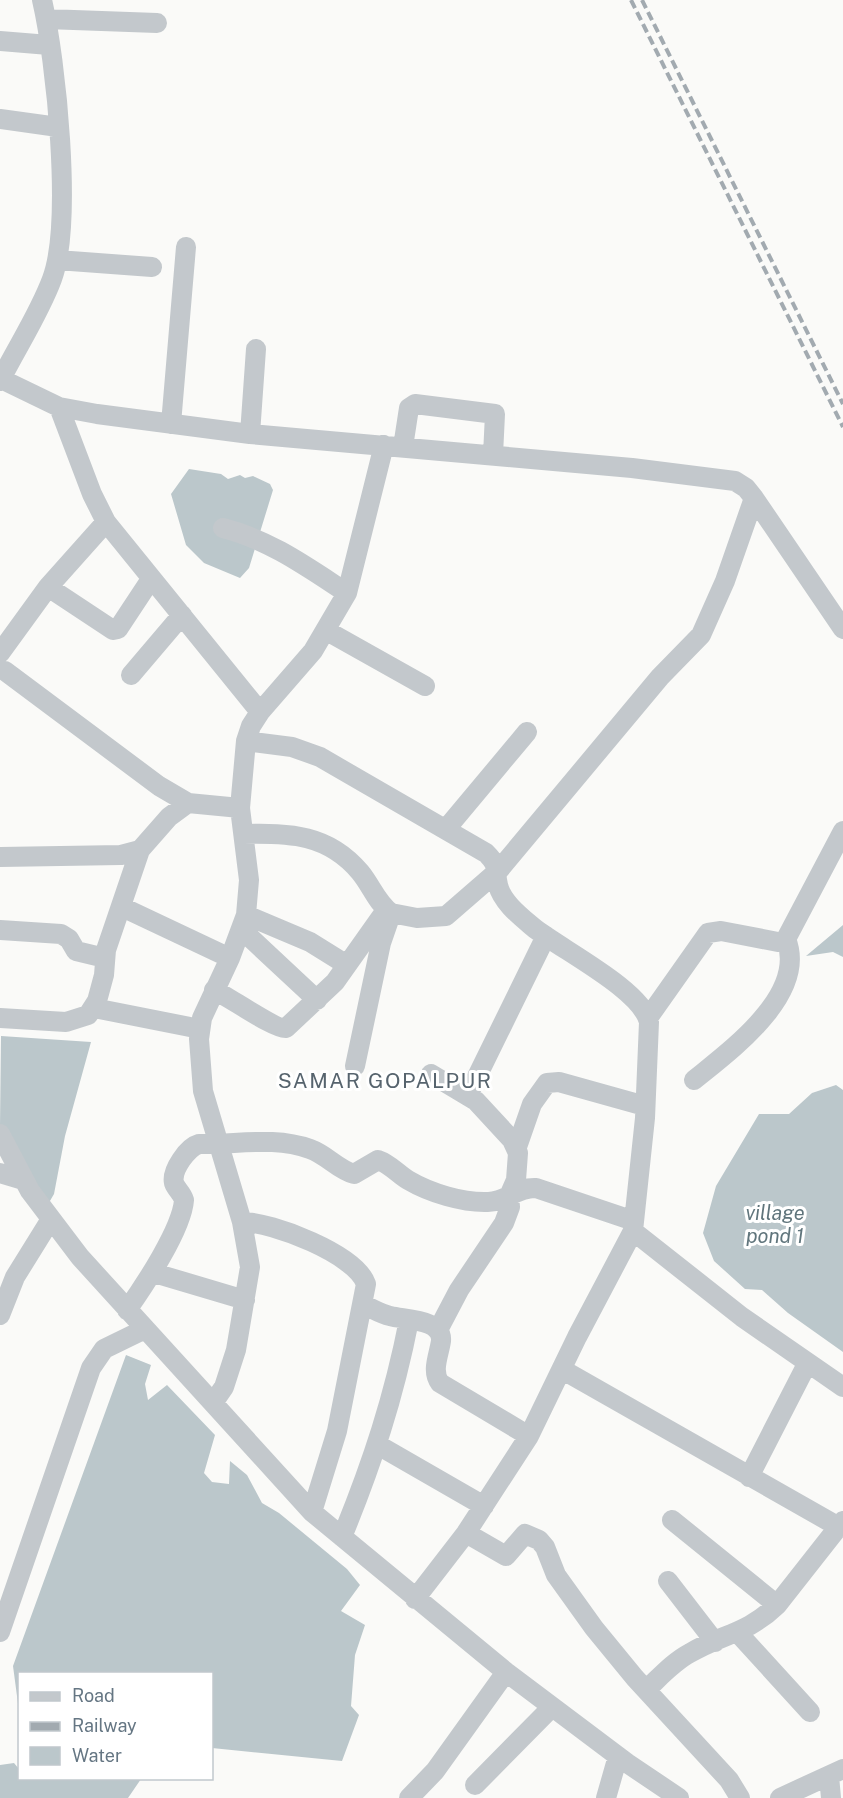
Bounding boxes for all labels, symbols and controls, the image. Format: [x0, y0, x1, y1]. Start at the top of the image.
district label: SAMAR GOPALPUR [278, 1068, 492, 1093]
water label: village pond 1 [745, 1201, 805, 1248]
legend [18, 1672, 213, 1780]
text: Road [72, 1685, 115, 1706]
text: Railway [72, 1715, 137, 1736]
text: Water [72, 1745, 122, 1766]

